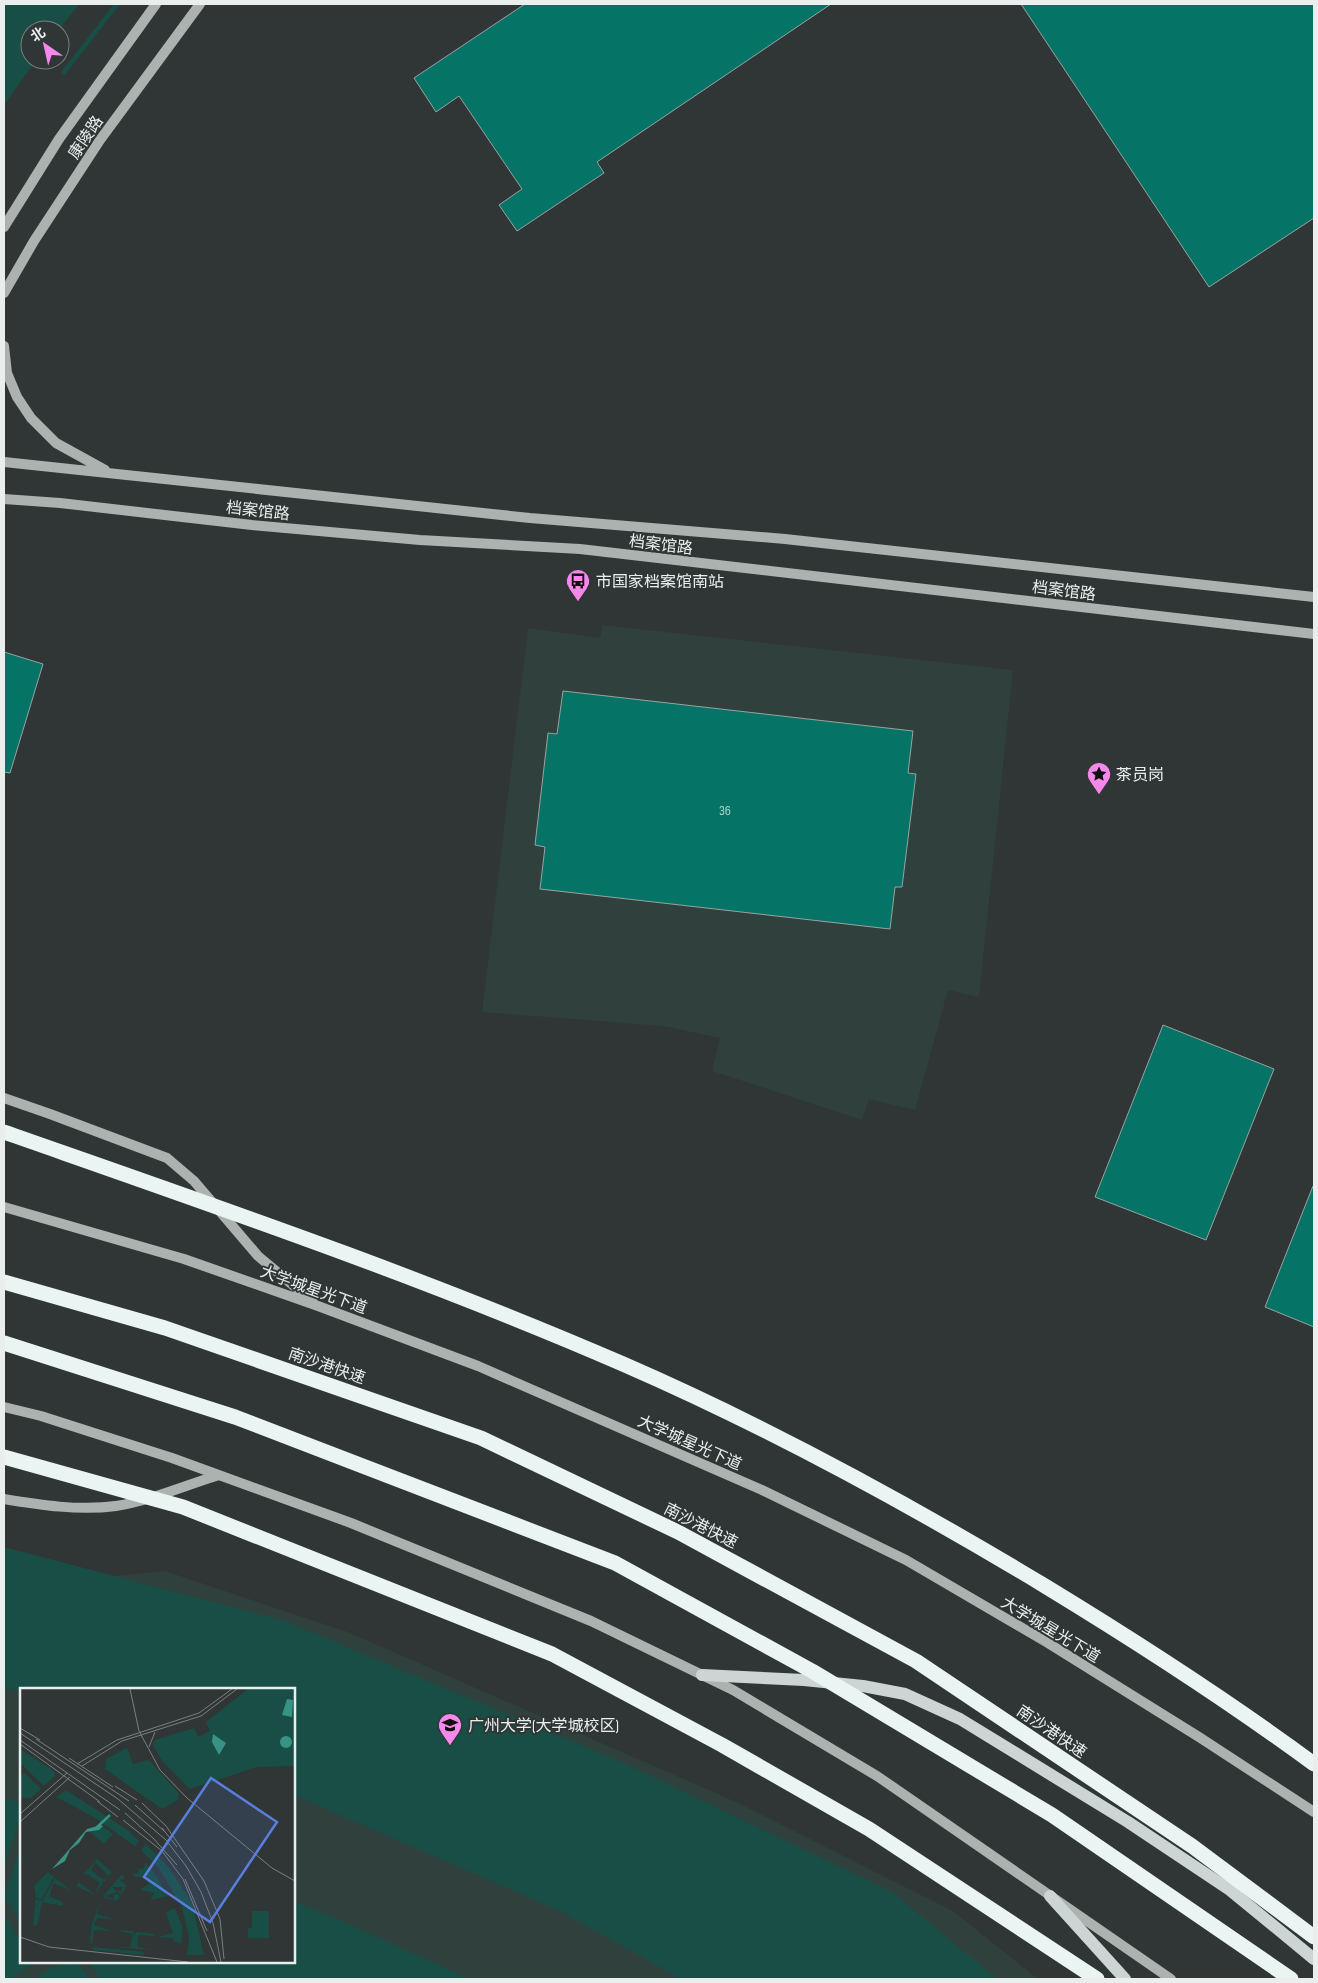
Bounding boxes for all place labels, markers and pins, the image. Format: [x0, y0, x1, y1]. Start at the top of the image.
bus stop icon: 市国家档案馆南站 [565, 568, 591, 602]
place label: 市国家档案馆南站 [596, 573, 724, 592]
place icon: 茶员岗 [1086, 761, 1112, 795]
place label: 茶员岗 [1116, 766, 1164, 785]
school or university icon: 广州大学(大学城校区) [437, 1712, 463, 1746]
place label: 广州大学(大学城校区) [468, 1717, 619, 1736]

